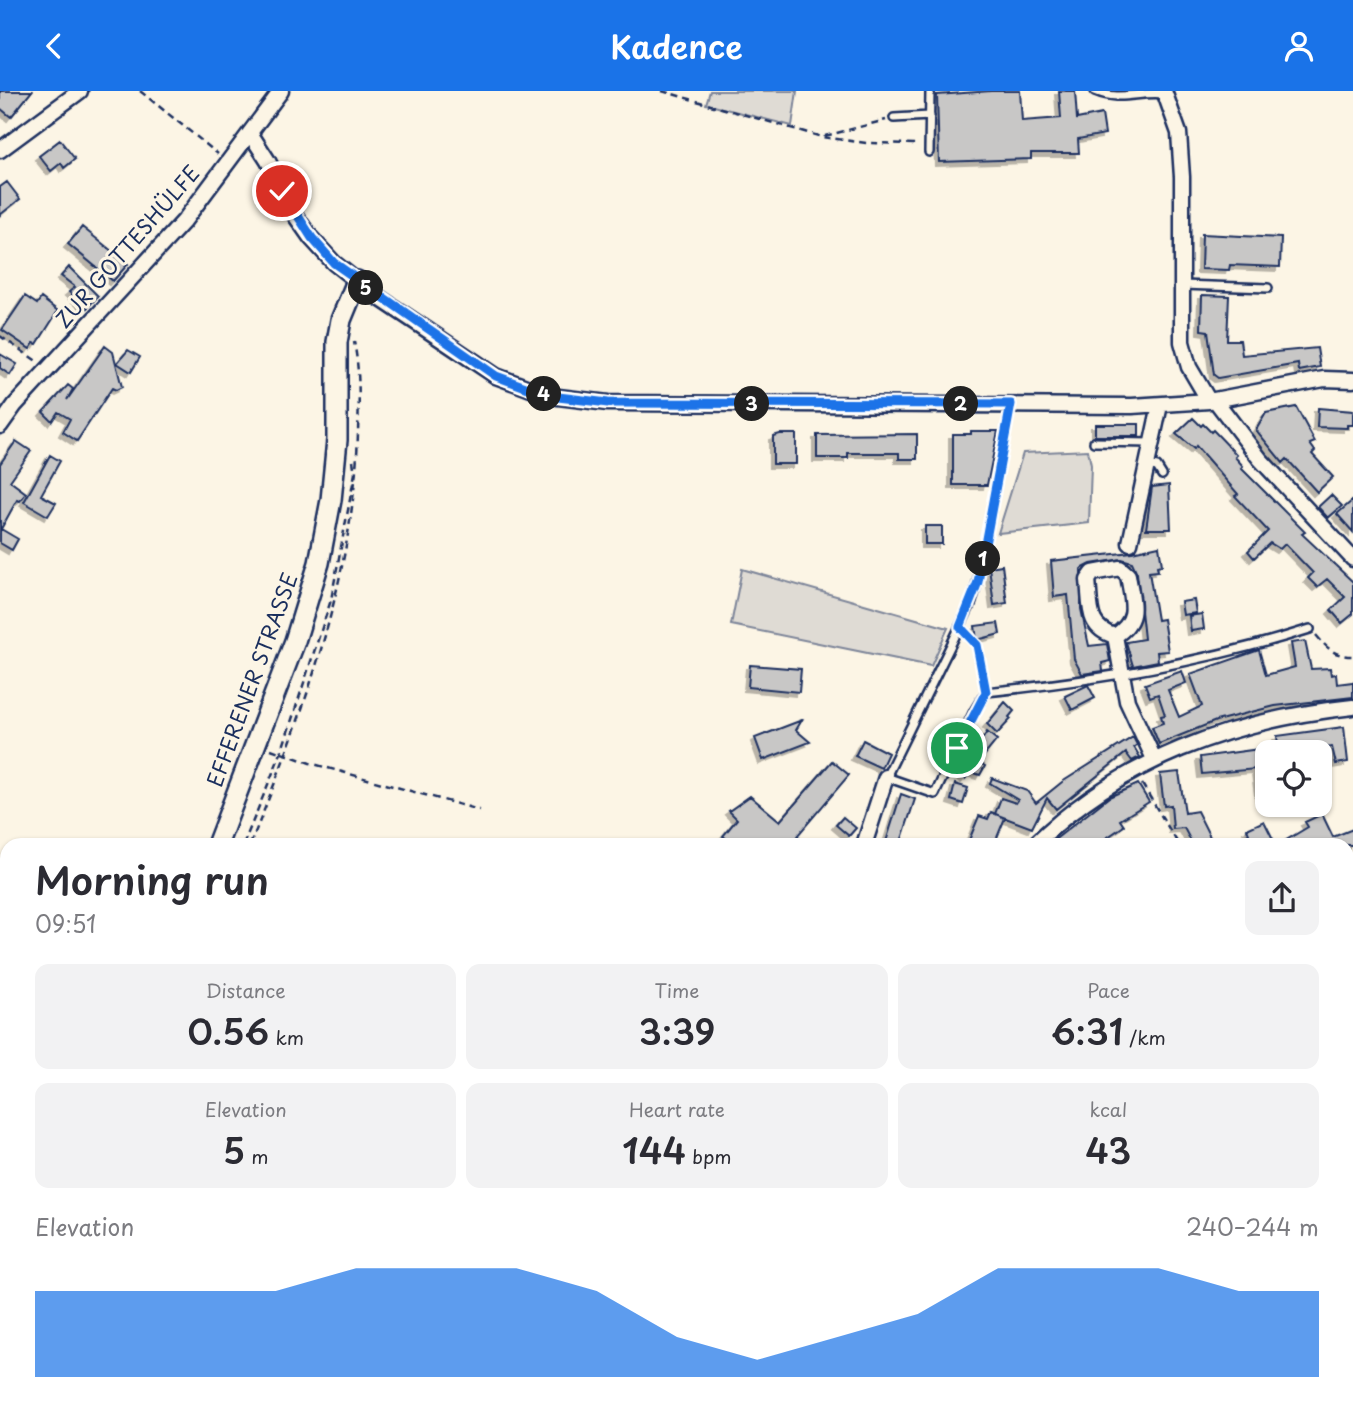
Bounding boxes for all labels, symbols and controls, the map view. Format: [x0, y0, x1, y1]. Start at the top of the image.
text: Kadence [610, 22, 743, 70]
icon: back [35, 27, 73, 65]
icon: person [1280, 27, 1318, 65]
street label: ZUR GOTTESHÜLFE [47, 157, 206, 334]
pin [252, 161, 312, 221]
icon: check [263, 172, 301, 210]
pin: 5 [348, 271, 384, 305]
text: 5 [359, 273, 372, 301]
pin: 4 [526, 377, 562, 411]
text: 4 [537, 379, 550, 407]
pin: 3 [734, 387, 770, 421]
pin: 2 [944, 387, 978, 421]
text: 3 [745, 389, 758, 417]
text: 2 [954, 389, 967, 417]
pin: 1 [965, 541, 1000, 577]
text: 1 [978, 544, 987, 572]
street label: EFFERENER STRASSE [197, 568, 305, 791]
pin [927, 718, 987, 778]
icon: arrive [938, 729, 976, 767]
map controls [1255, 740, 1332, 817]
button: locate [1255, 740, 1332, 817]
text: Morning run [35, 851, 269, 908]
button: share [1245, 861, 1319, 935]
text: 09:51 [35, 906, 96, 941]
text: Distance [206, 976, 286, 1004]
text: Time [655, 976, 699, 1004]
text: Pace [1087, 976, 1130, 1004]
text: 0.56 [187, 1004, 269, 1057]
text: 3:39 [639, 1004, 715, 1057]
text: 6:31 [1051, 1004, 1123, 1057]
text: km [269, 1023, 304, 1051]
text: /km [1123, 1023, 1166, 1051]
text: Elevation [205, 1095, 287, 1123]
text: Heart rate [629, 1095, 725, 1123]
text: kcal [1089, 1095, 1127, 1123]
text: 5 [223, 1123, 245, 1176]
text: 144 [622, 1123, 686, 1176]
text: 43 [1085, 1123, 1131, 1176]
text: m [245, 1142, 269, 1170]
text: bpm [686, 1142, 732, 1170]
text: Elevation [35, 1209, 134, 1244]
text: 240–244 m [1186, 1209, 1319, 1244]

